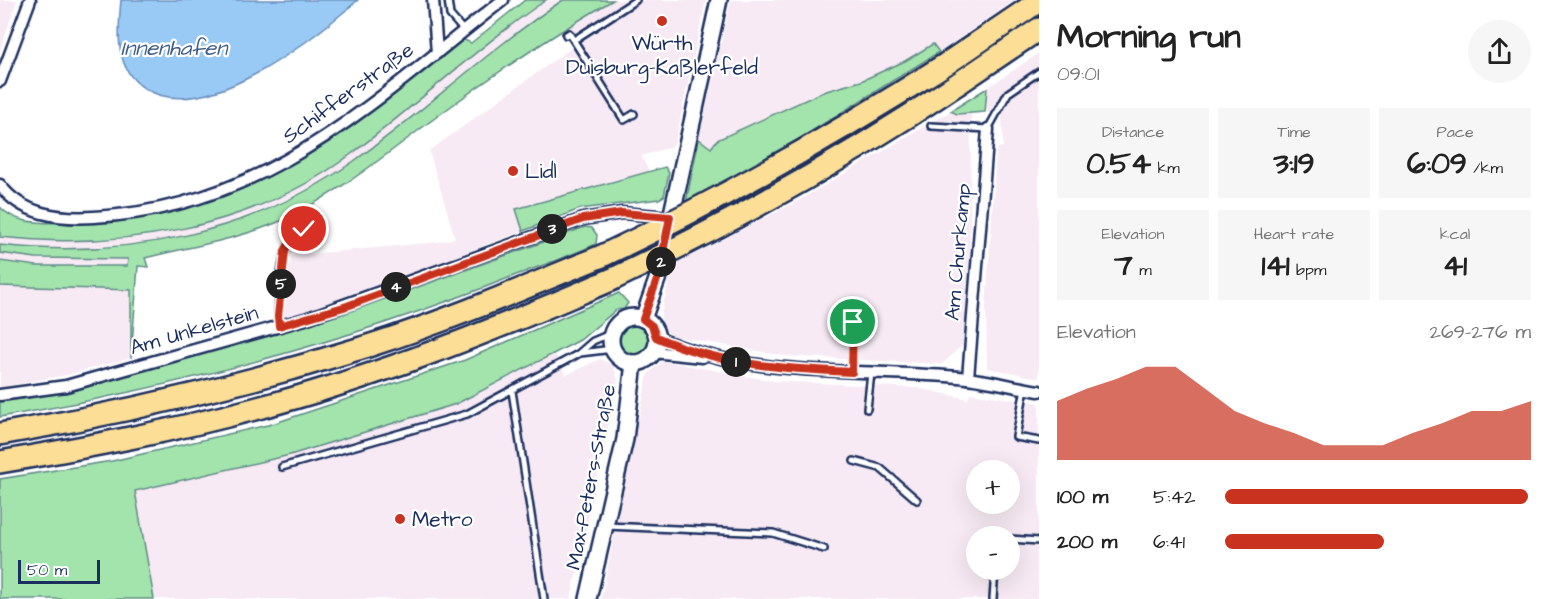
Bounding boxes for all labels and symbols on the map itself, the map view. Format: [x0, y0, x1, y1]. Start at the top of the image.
marker: Würth Duisburg-Kaßlerfeld [655, 14, 669, 28]
place label: Würth Duisburg-Kaßlerfeld [566, 29, 758, 84]
water label: Innenhafen [121, 33, 229, 64]
street label: Schifferstraße [276, 35, 420, 151]
place label: Lidl [525, 157, 557, 186]
marker: Lidl [506, 164, 520, 178]
street label: Am Churkamp [938, 182, 979, 322]
pin [278, 203, 329, 254]
pin: 3 [537, 214, 567, 244]
pin: 2 [646, 247, 676, 277]
pin: 5 [266, 269, 296, 299]
pin: 4 [381, 272, 411, 302]
pin [827, 296, 878, 347]
street label: Am Unkelstein [126, 298, 262, 362]
pin: 1 [721, 347, 751, 377]
street label: Max-Peters-Straße [559, 382, 623, 572]
place label: Metro [412, 505, 473, 534]
marker: Metro [393, 512, 407, 526]
scale bar [18, 557, 100, 584]

